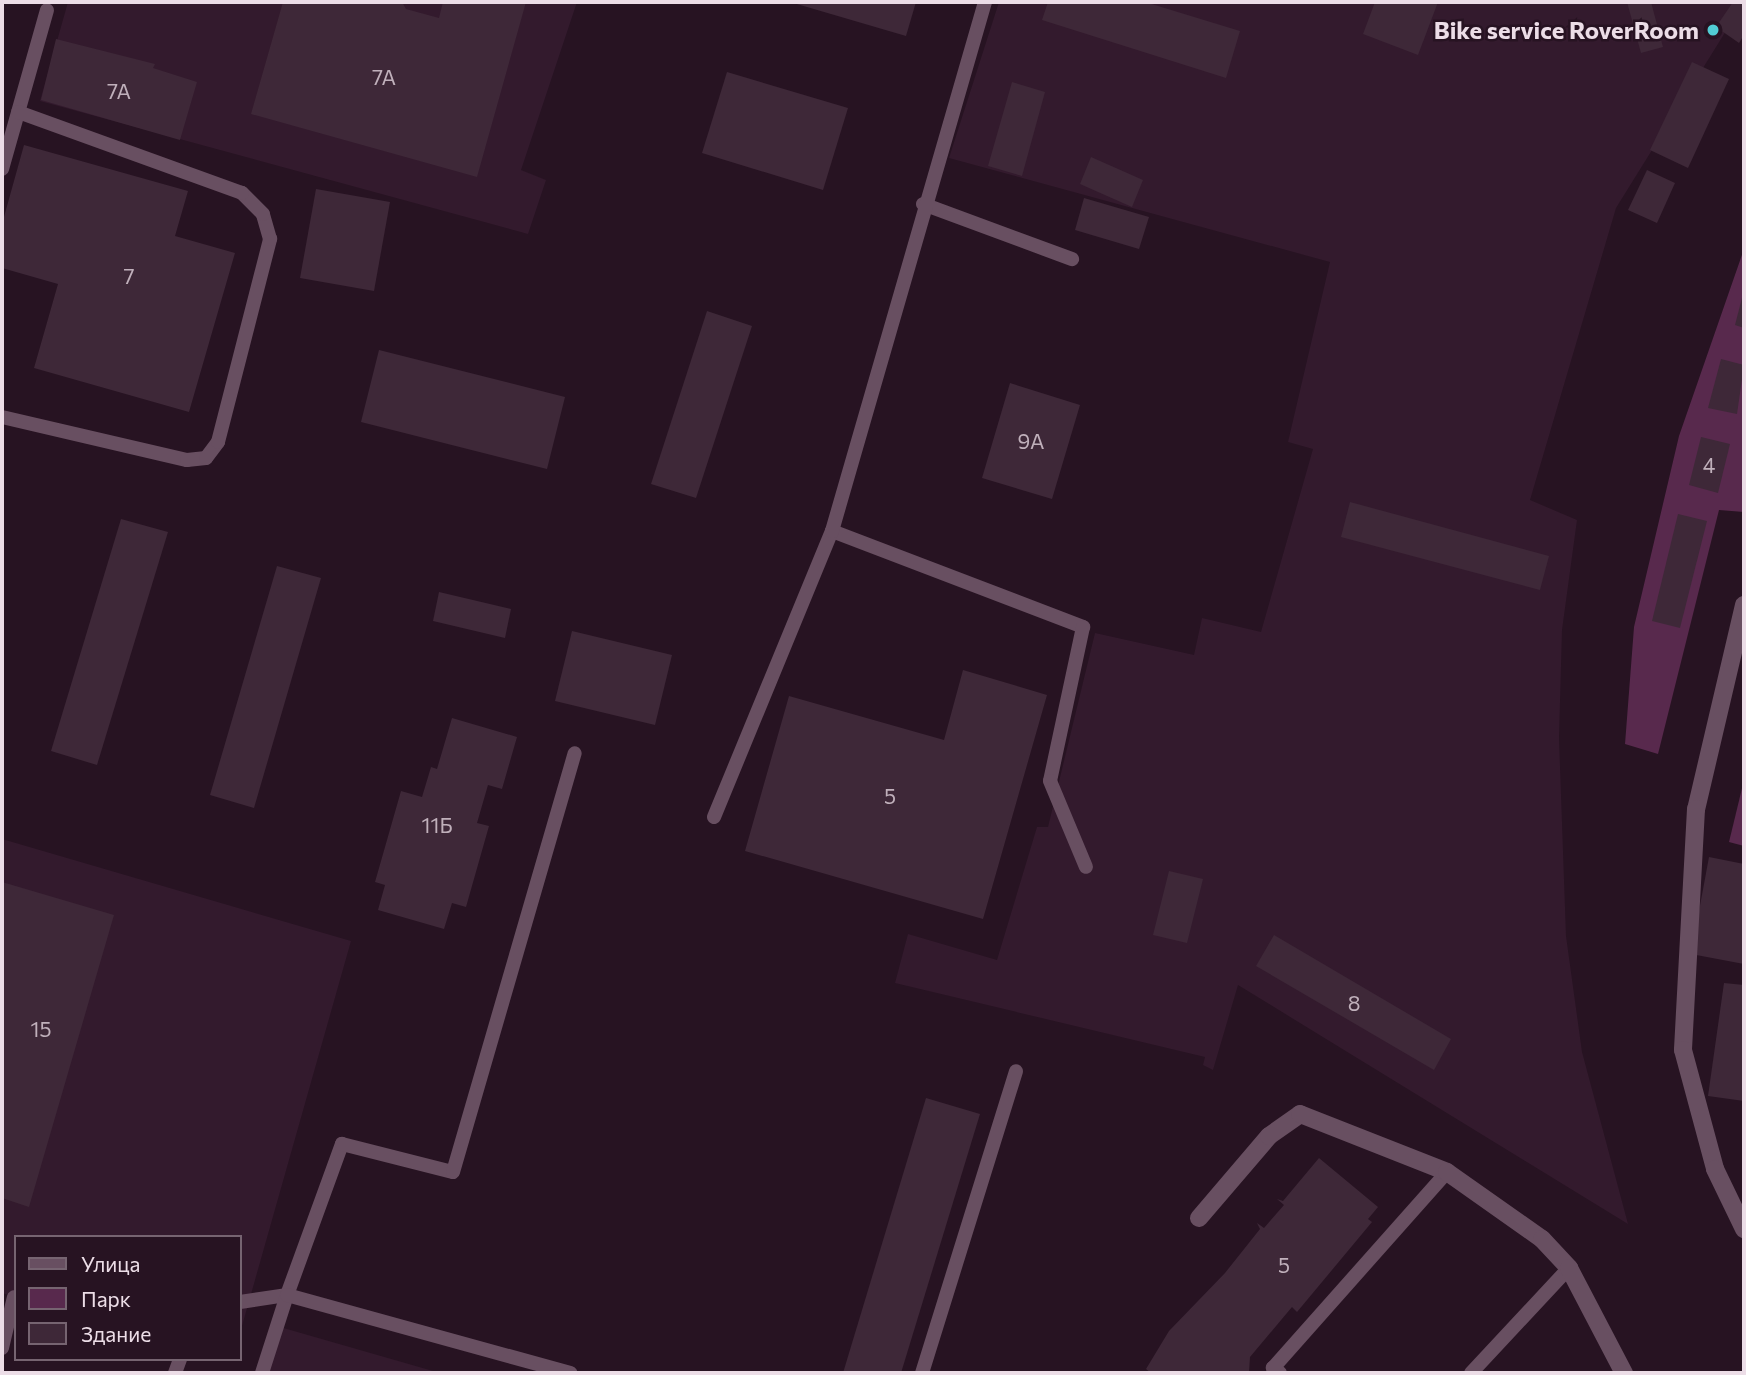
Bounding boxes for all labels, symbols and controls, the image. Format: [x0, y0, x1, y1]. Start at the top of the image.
place label: Bike service RoverRoom [1434, 16, 1699, 44]
marker: Bike service RoverRoom [1705, 22, 1721, 38]
house number: 7А [372, 64, 396, 90]
house number: 7А [107, 78, 131, 104]
house number: 7 [123, 263, 135, 289]
house number: 9А [1018, 428, 1044, 454]
house number: 4 [1703, 452, 1715, 478]
house number: 5 [884, 783, 896, 809]
house number: 11Б [421, 812, 453, 838]
house number: 8 [1348, 990, 1360, 1016]
house number: 15 [30, 1016, 52, 1042]
legend [14, 1235, 242, 1361]
text: Улица [81, 1251, 140, 1276]
house number: 5 [1278, 1252, 1290, 1278]
text: Парк [81, 1286, 131, 1311]
text: Здание [81, 1321, 151, 1346]

